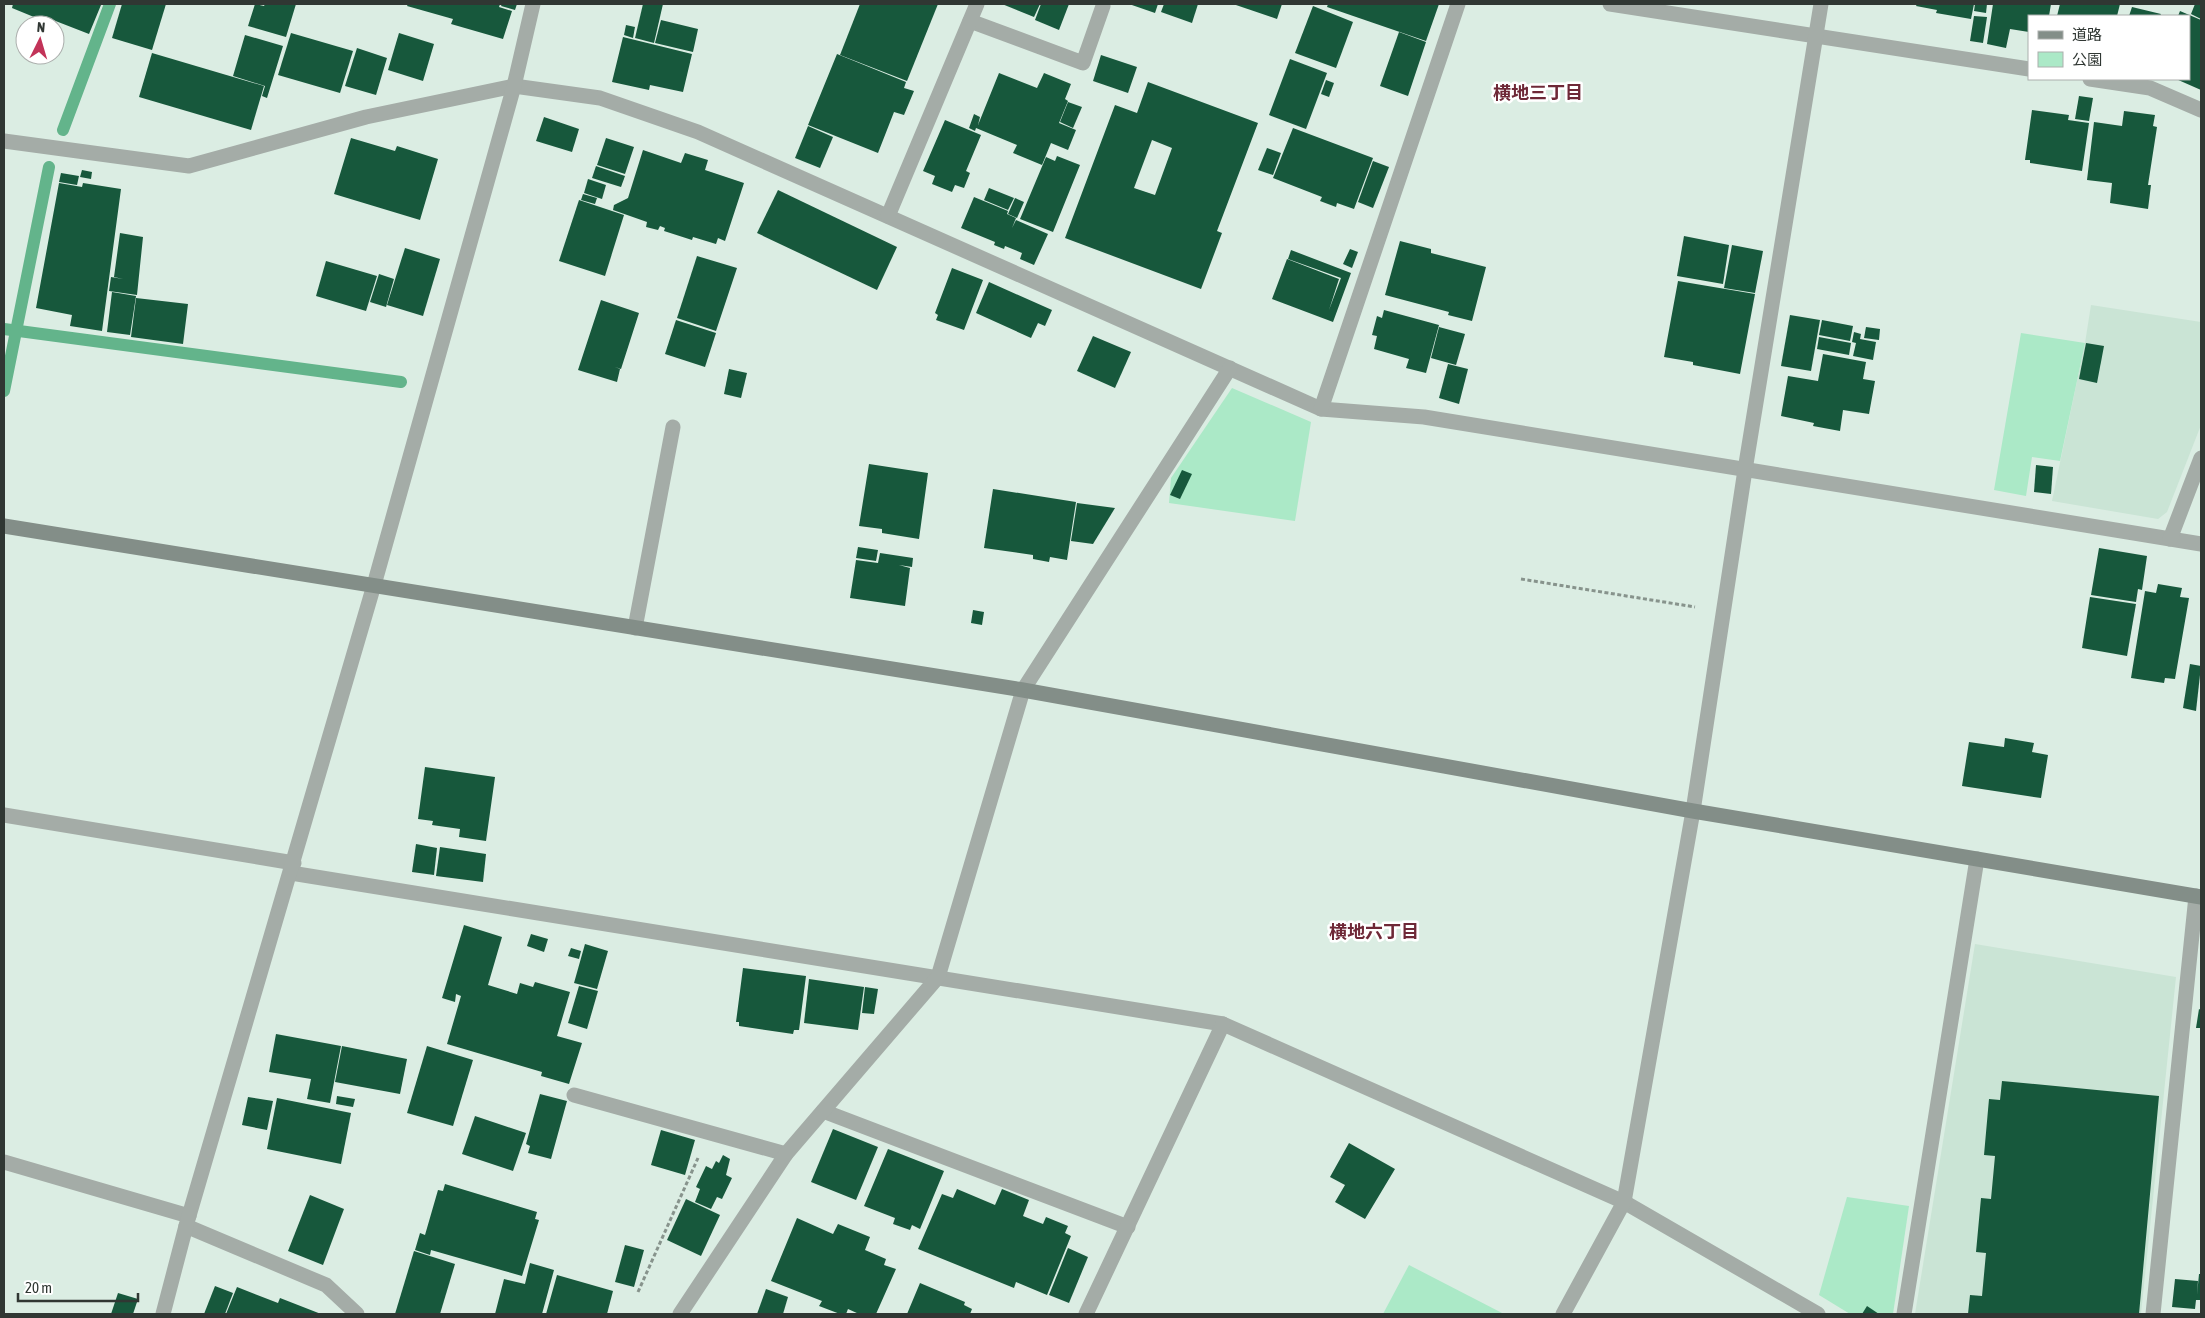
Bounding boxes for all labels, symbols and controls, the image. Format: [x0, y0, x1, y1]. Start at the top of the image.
north arrow [15, 15, 65, 65]
legend [2028, 15, 2190, 80]
text: N [36, 19, 46, 35]
text: 道路 [2072, 26, 2102, 43]
text: 公園 [2072, 51, 2102, 68]
district label: 横地三丁目 [1493, 82, 1583, 103]
district label: 横地六丁目 [1329, 921, 1419, 942]
scale bar [18, 1270, 138, 1302]
text: 20 m [25, 1279, 52, 1296]

